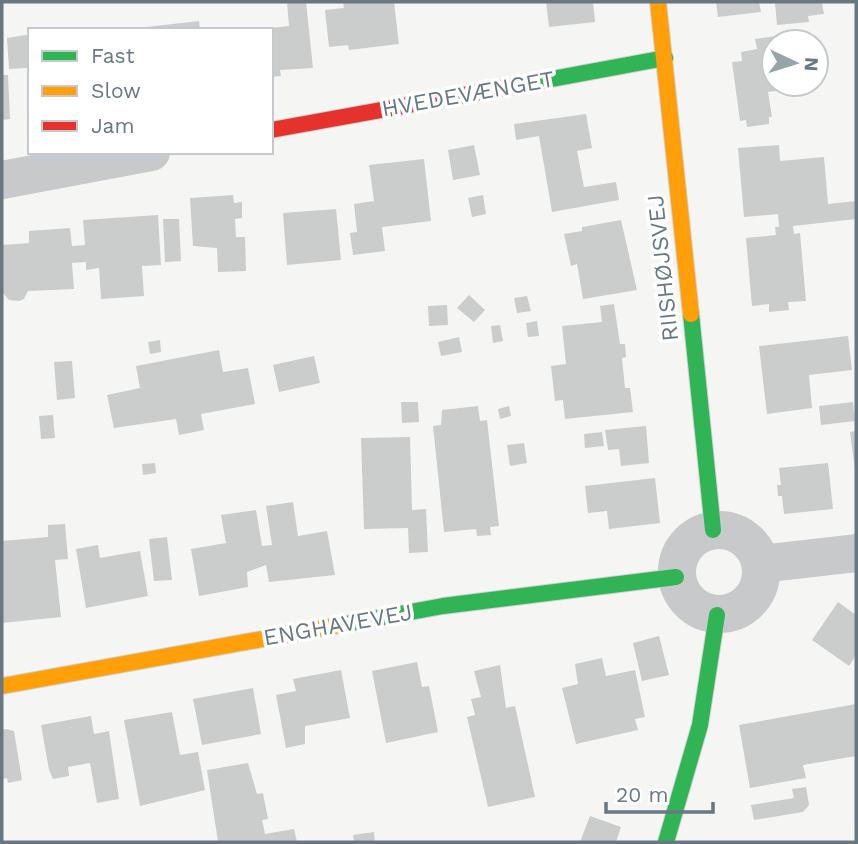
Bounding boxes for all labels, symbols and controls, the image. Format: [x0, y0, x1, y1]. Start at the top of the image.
legend [28, 28, 273, 154]
north arrow [760, 28, 830, 98]
text: Fast [91, 43, 135, 68]
text: N [799, 56, 823, 72]
street label: HVEDEVÆNGET [379, 65, 557, 122]
text: Slow [91, 78, 141, 103]
text: Jam [91, 113, 134, 138]
street label: RIISHØJSVEJ [642, 193, 684, 343]
street label: ENGHAVEVEJ [261, 599, 415, 651]
scale bar [606, 770, 713, 814]
text: 20 m [616, 782, 668, 807]

